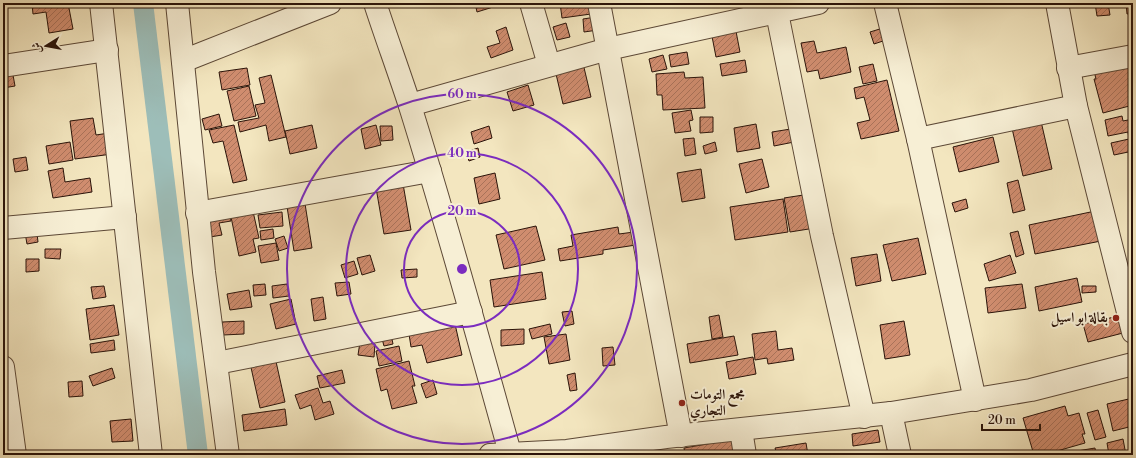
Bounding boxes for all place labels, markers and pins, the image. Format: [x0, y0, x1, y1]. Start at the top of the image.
centre of rings [455, 262, 469, 276]
place label: بقالة ابو اسيل [1051, 309, 1108, 327]
marker: بقالة ابو اسيل [1111, 313, 1121, 323]
place label: مجمع التومات التجاري [690, 386, 745, 422]
marker: مجمع التومات التجاري [677, 398, 687, 408]

